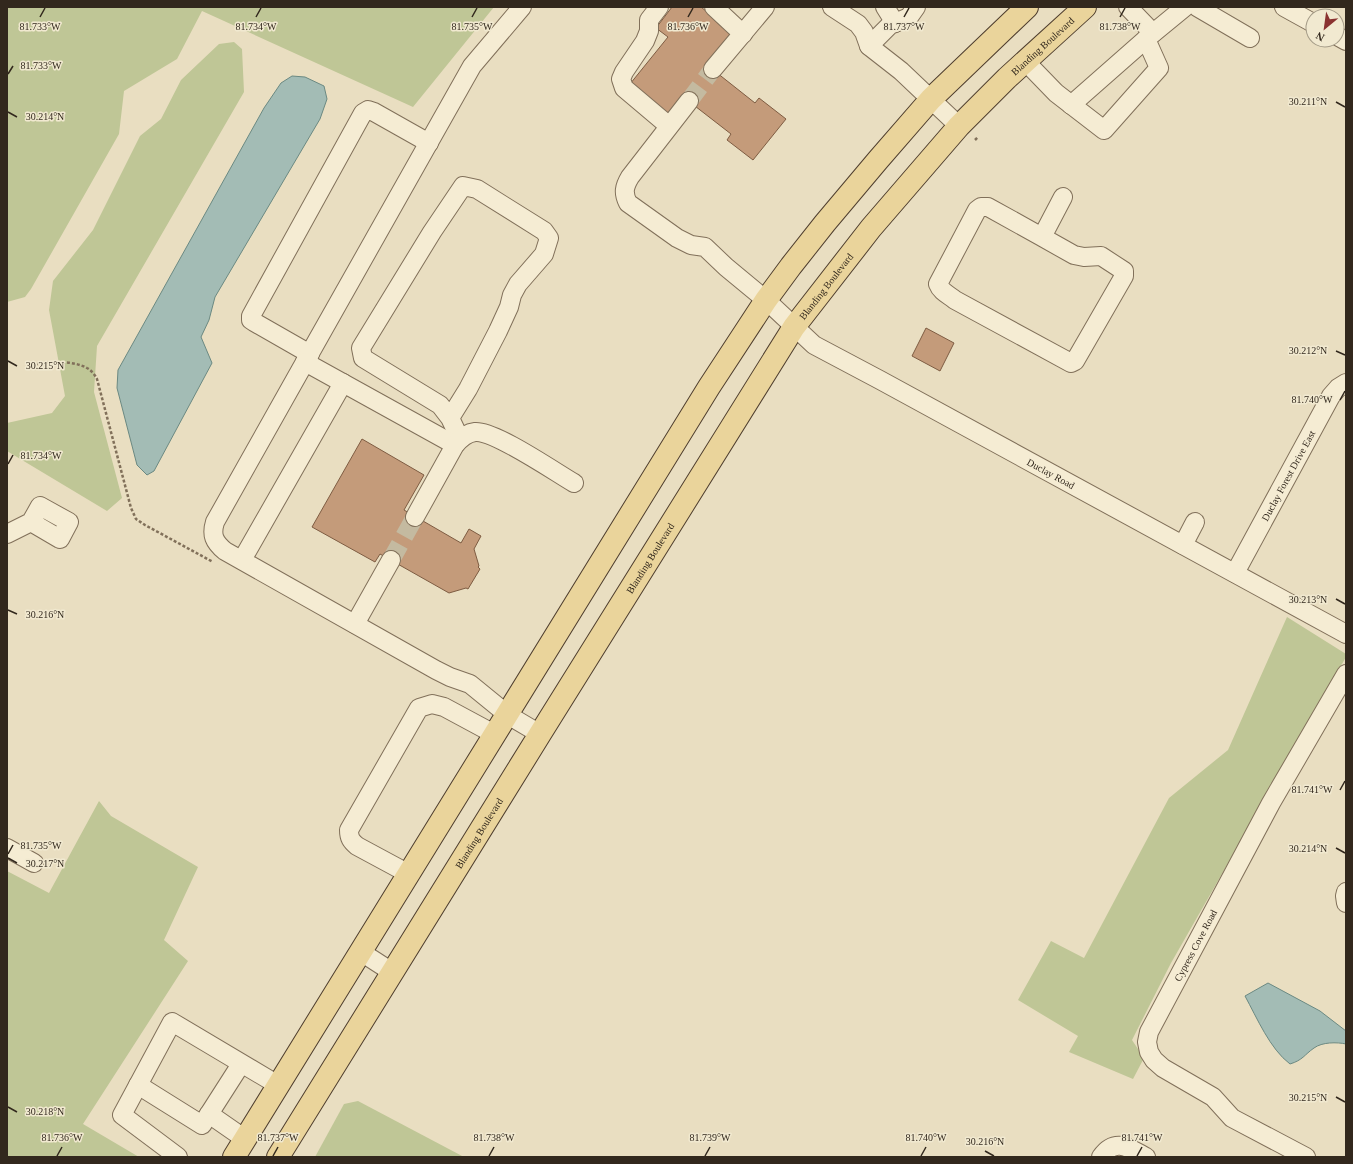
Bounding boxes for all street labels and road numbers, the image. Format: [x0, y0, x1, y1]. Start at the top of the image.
street label: Blanding Boulevard [1009, 15, 1076, 78]
street label: Blanding Boulevard [797, 251, 855, 322]
street label: Duclay Forest Drive East [1259, 428, 1318, 523]
street label: Duclay Road [1025, 456, 1077, 491]
street label: Blanding Boulevard [624, 521, 676, 596]
street label: Blanding Boulevard [453, 796, 505, 871]
street label: Cypress Cove Road [1172, 908, 1219, 983]

